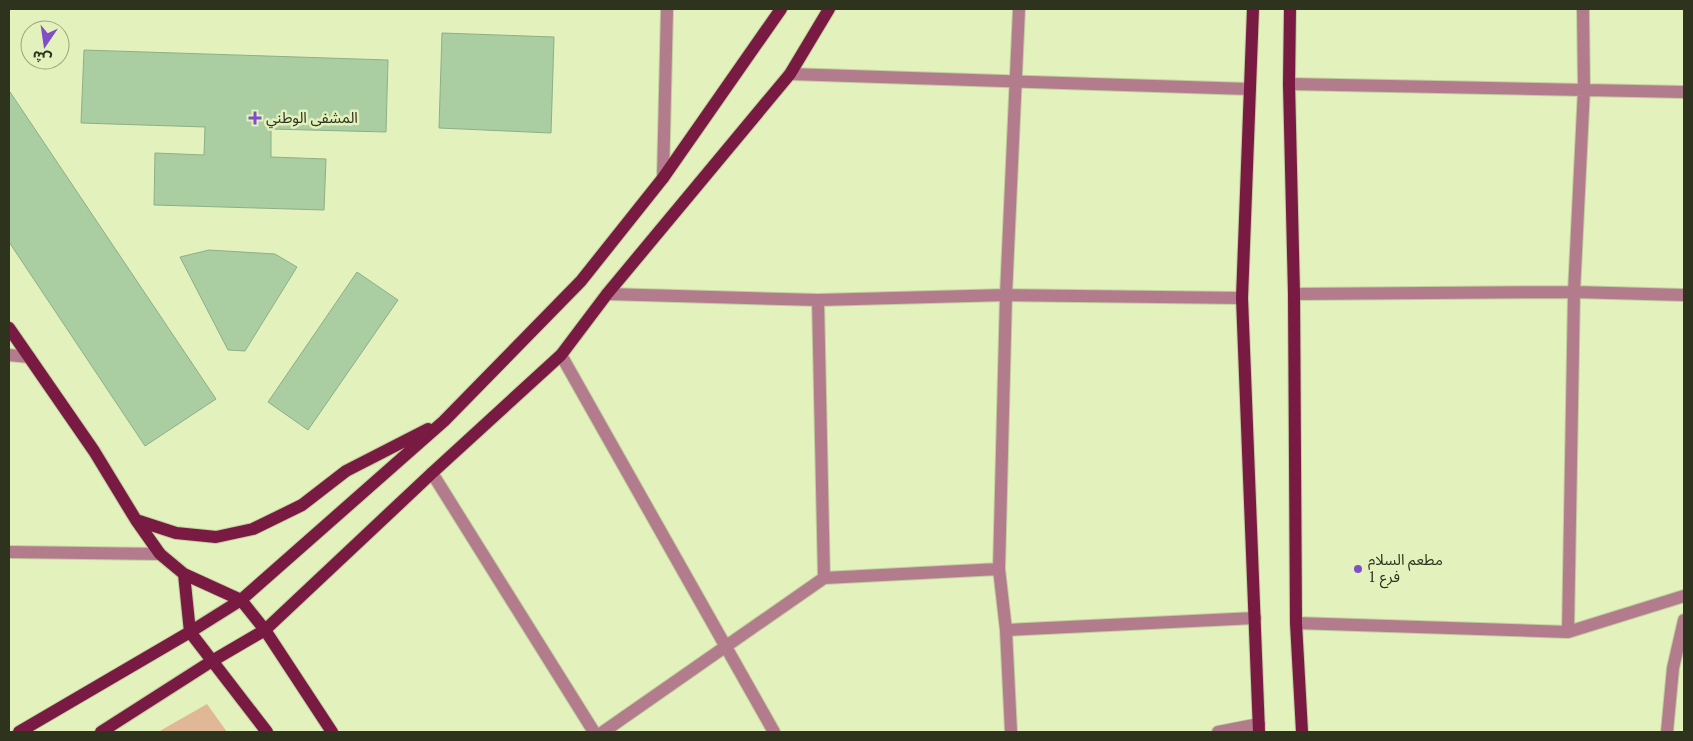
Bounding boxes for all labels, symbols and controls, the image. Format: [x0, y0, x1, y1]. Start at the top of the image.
north arrow [20, 20, 70, 70]
text: ش [30, 47, 53, 70]
place label: المشفى الوطني [266, 107, 358, 129]
marker: المشفى الوطني [248, 111, 262, 125]
place label: مطعم السلام فرع 1 [1368, 549, 1443, 589]
marker: مطعم السلام فرع 1 [1352, 563, 1364, 575]

